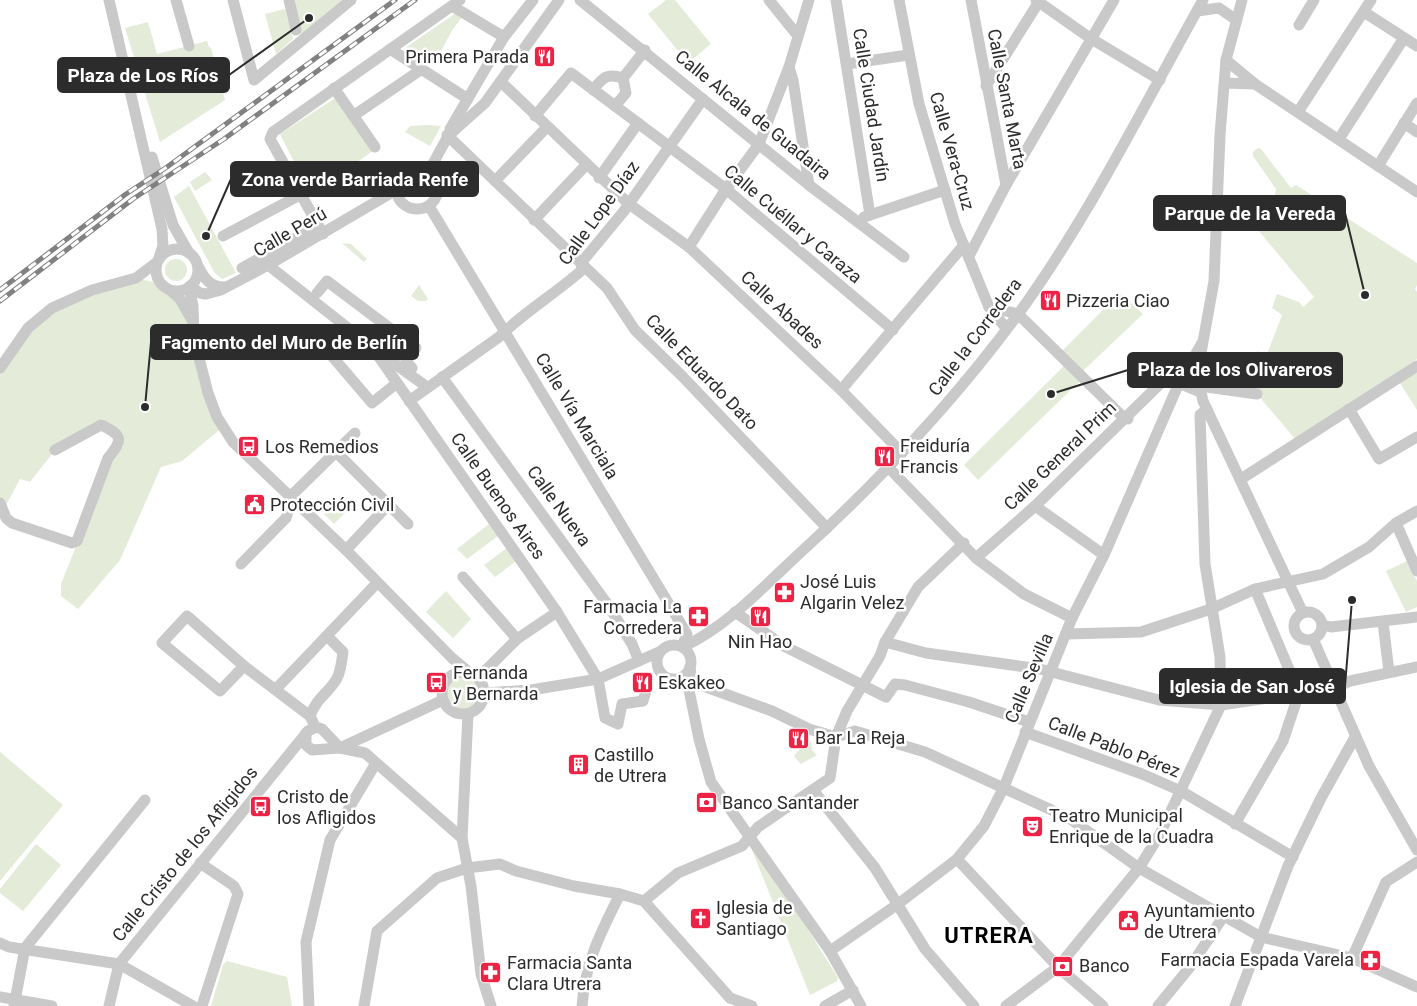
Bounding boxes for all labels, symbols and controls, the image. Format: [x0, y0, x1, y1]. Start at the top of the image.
street label: Calle Ciudad Jardín [849, 27, 894, 183]
street label: Calle Santa Marta [984, 27, 1031, 171]
restaurant icon: Primera Parada [533, 45, 557, 69]
street label: Calle Alcala de Guadaira [671, 45, 835, 184]
place label: Primera Parada [405, 46, 529, 67]
callout: Plaza de Los Ríos [58, 58, 229, 92]
text: Plaza de Los Ríos [67, 64, 219, 87]
street label: Calle Vera-Cruz [926, 89, 979, 212]
street label: Calle Lope Díaz [554, 157, 643, 269]
street label: Calle Cuéllar y Caraza [720, 160, 866, 287]
callout: Zona verde Barriada Renfe [231, 162, 478, 196]
text: Zona verde Barriada Renfe [242, 168, 468, 191]
callout: Parque de la Vereda [1154, 196, 1345, 230]
street label: Calle Perú [249, 202, 330, 261]
text: Parque de la Vereda [1164, 202, 1336, 225]
street label: Calle Abades [737, 266, 828, 353]
street label: Calle la Corredera [924, 274, 1026, 400]
restaurant icon: Pizzeria Ciao [1038, 289, 1062, 313]
place label: Pizzeria Ciao [1066, 290, 1170, 311]
street label: Calle Eduardo Dato [642, 309, 763, 434]
callout: Fagmento del Muro de Berlín [151, 325, 418, 359]
text: Fagmento del Muro de Berlín [161, 331, 407, 354]
street label: Calle Vía Marciala [531, 349, 623, 483]
callout: Plaza de los Olivareros [1128, 353, 1342, 387]
text: Plaza de los Olivareros [1138, 358, 1333, 381]
street label: Calle General Prim [999, 397, 1120, 514]
street label: Calle Buenos Aires [447, 428, 550, 563]
bus stop icon: Los Remedios [237, 435, 261, 459]
place label: Freiduría Francis [900, 435, 970, 477]
place label: Los Remedios [265, 436, 379, 457]
restaurant icon: Freiduría Francis [872, 444, 896, 468]
street label: Calle Nueva [523, 461, 596, 550]
public building icon: Protección Civil [242, 493, 266, 517]
place label: Protección Civil [270, 494, 394, 515]
place label: José Luis Algarin Velez [800, 571, 904, 613]
pharmacy icon: José Luis Algarin Velez [772, 580, 796, 604]
place label: Farmacia La Corredera [583, 596, 682, 638]
pharmacy icon: Farmacia La Corredera [686, 605, 710, 629]
restaurant icon: Nin Hao [748, 605, 772, 629]
street label: Calle Sevilla [1000, 630, 1057, 726]
place label: Nin Hao [728, 631, 792, 652]
place label: Fernanda y Bernarda [453, 662, 538, 704]
callout: Iglesia de San José [1160, 669, 1345, 703]
bus stop icon: Fernanda y Bernarda [425, 671, 449, 695]
restaurant icon: Eskakeo [630, 671, 654, 695]
place label: Eskakeo [658, 672, 725, 693]
text: Iglesia de San José [1169, 675, 1335, 698]
street label: Calle Pablo Pérez [1045, 712, 1183, 781]
restaurant icon: Bar La Reja [787, 726, 811, 750]
place label: Bar La Reja [815, 727, 905, 748]
place label: Castillo de Utrera [594, 744, 667, 786]
building icon: Castillo de Utrera [566, 753, 590, 777]
street label: Calle Cristo de los Afligidos [107, 762, 262, 946]
place label: Cristo de los Afligidos [277, 786, 376, 828]
bank icon: Banco Santander [694, 791, 718, 815]
place label: Banco Santander [722, 792, 859, 813]
bus stop icon: Cristo de los Afligidos [249, 795, 273, 819]
place label: Teatro Municipal Enrique de la Cuadra [1049, 805, 1214, 847]
theatre icon: Teatro Municipal Enrique de la Cuadra [1021, 814, 1045, 838]
place label: Iglesia de Santiago [716, 897, 793, 939]
place label: Ayuntamiento de Utrera [1144, 900, 1255, 942]
church icon: Iglesia de Santiago [688, 906, 712, 930]
public building icon: Ayuntamiento de Utrera [1116, 909, 1140, 933]
district label: UTRERA [944, 923, 1034, 948]
pharmacy icon: Farmacia Espada Varela [1358, 948, 1382, 972]
place label: Farmacia Espada Varela [1161, 949, 1354, 970]
place label: Farmacia Santa Clara Utrera [507, 952, 632, 994]
bank icon: Banco [1051, 954, 1075, 978]
place label: Banco [1079, 955, 1130, 976]
pharmacy icon: Farmacia Santa Clara Utrera [479, 961, 503, 985]

